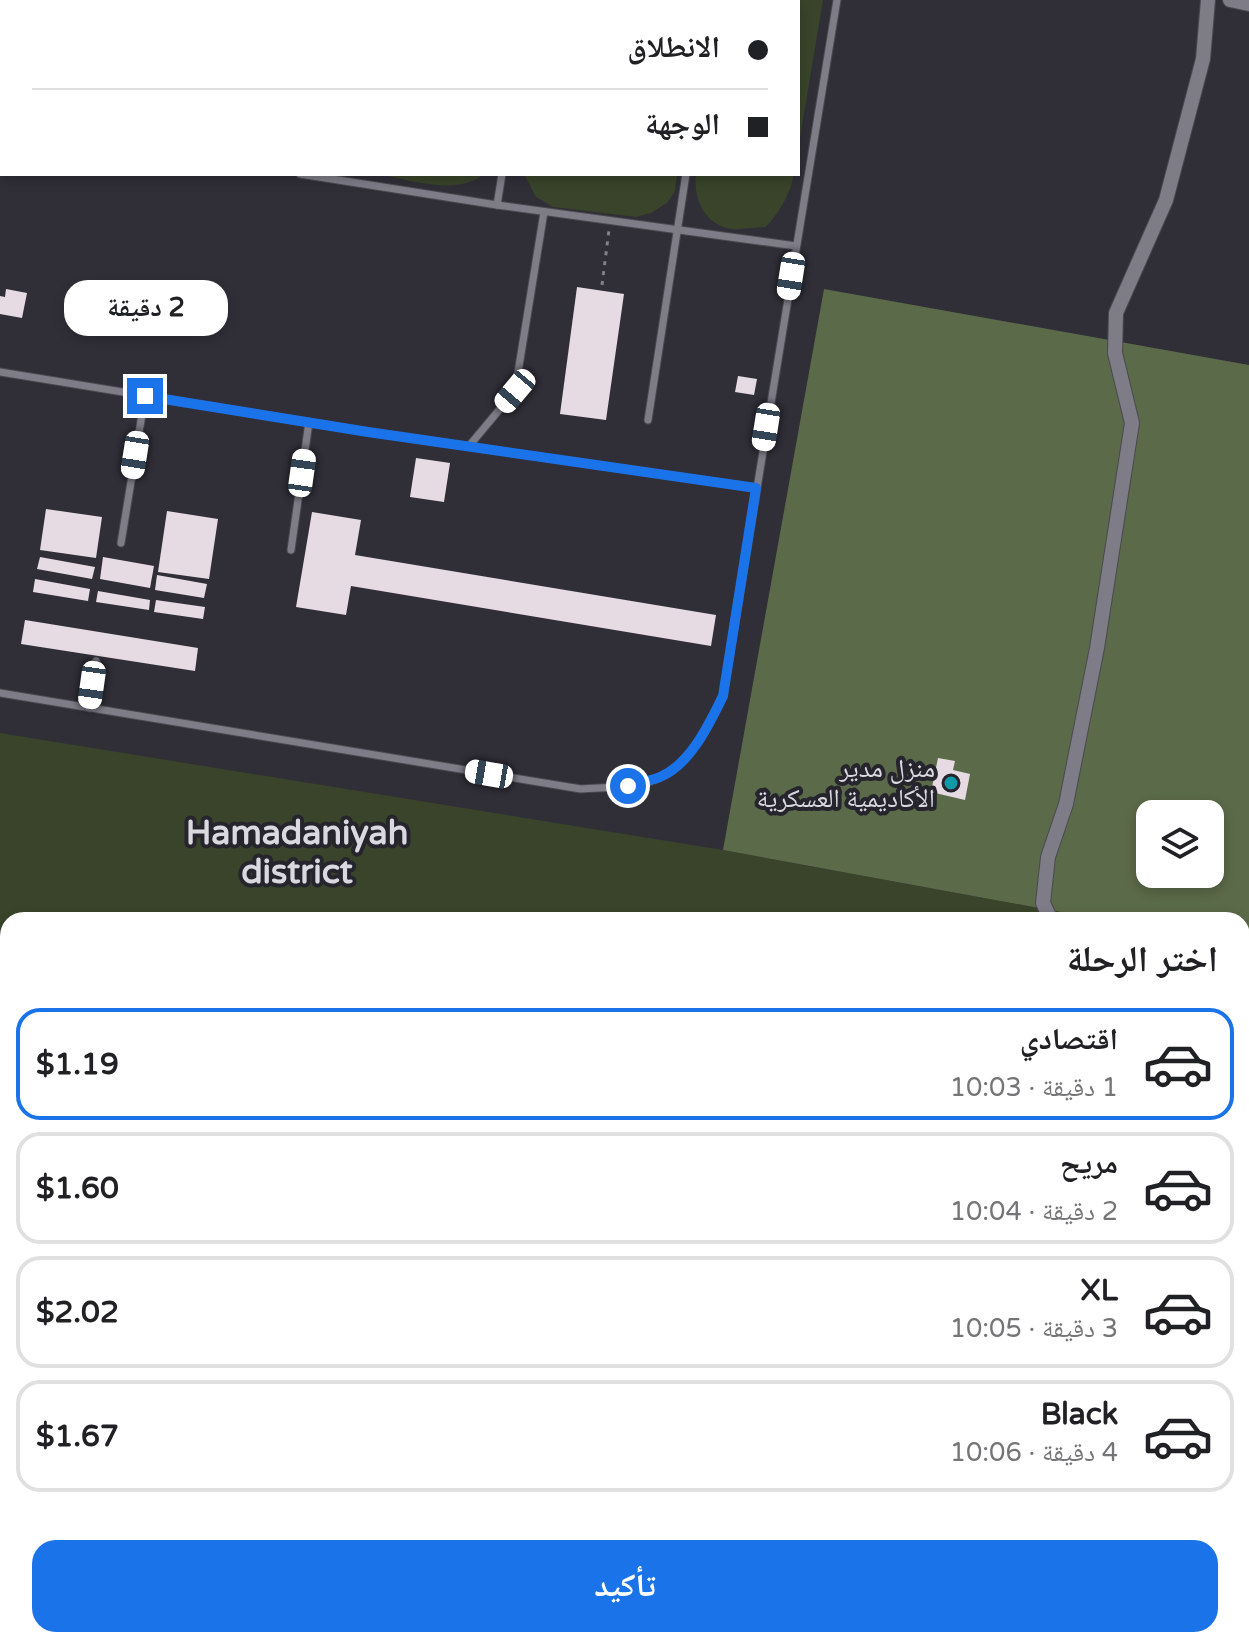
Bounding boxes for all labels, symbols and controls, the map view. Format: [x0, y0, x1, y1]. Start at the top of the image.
text: الانطلاق [627, 29, 720, 66]
text: الوجهة [645, 106, 720, 143]
car [775, 250, 807, 302]
callout: 2 دقيقة [63, 280, 227, 336]
text: 2 دقيقة [107, 292, 185, 323]
car [490, 365, 540, 417]
route end [127, 378, 163, 414]
car [750, 401, 782, 453]
car [119, 429, 151, 481]
car [287, 448, 317, 498]
car [77, 660, 107, 710]
place label: منزل مدير الأكاديمية العسكرية [757, 753, 935, 814]
car [463, 758, 515, 790]
route start [610, 768, 646, 804]
marker: منزل مدير الأكاديمية العسكرية [942, 774, 960, 792]
map controls [1136, 800, 1224, 888]
button: layers [1136, 800, 1224, 888]
district label: Hamadaniyah district [186, 813, 408, 893]
text: اختر الرحلة [1067, 938, 1218, 981]
text: اقتصادي [1020, 1021, 1118, 1058]
icon: car [1142, 1028, 1214, 1100]
text: $1.19 [36, 1046, 119, 1083]
text: 1 دقيقة · 10:03 [950, 1072, 1118, 1103]
text: مريح [1060, 1145, 1118, 1182]
icon: car [1142, 1152, 1214, 1224]
text: $1.60 [36, 1170, 119, 1207]
text: 2 دقيقة · 10:04 [950, 1196, 1118, 1227]
text: XL [1081, 1272, 1118, 1309]
icon: car [1142, 1276, 1214, 1348]
text: $2.02 [36, 1294, 119, 1331]
text: 3 دقيقة · 10:05 [950, 1313, 1118, 1344]
text: Black [1041, 1396, 1118, 1433]
icon: car [1142, 1400, 1214, 1472]
text: $1.67 [36, 1418, 119, 1455]
text: 4 دقيقة · 10:06 [950, 1437, 1118, 1468]
button: تأكيد [32, 1540, 1218, 1632]

